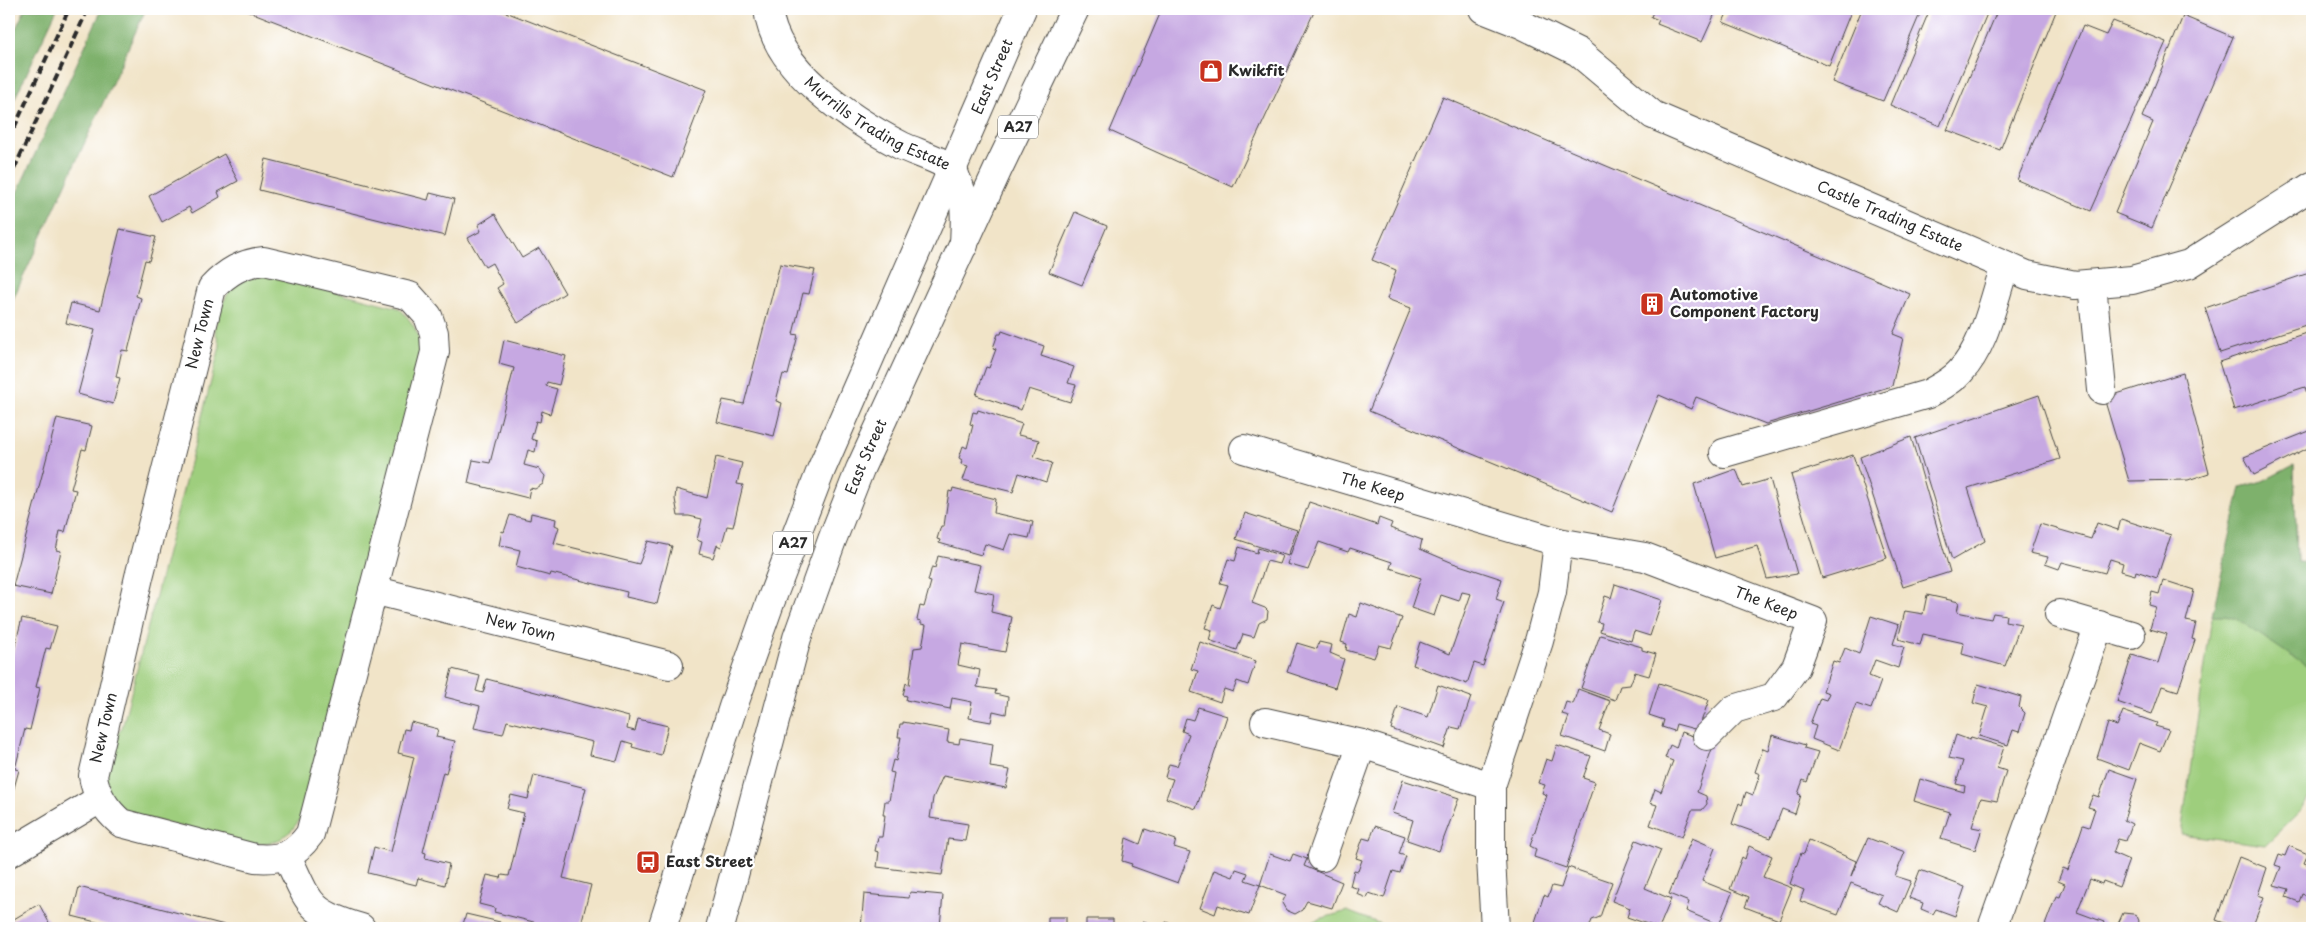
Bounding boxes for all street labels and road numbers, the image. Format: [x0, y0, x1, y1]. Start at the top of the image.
street label: East Street [964, 35, 1018, 118]
street label: Murrills Trading Estate [800, 70, 955, 175]
road number: A27 [998, 115, 1038, 138]
street label: Castle Trading Estate [1814, 174, 1967, 256]
street label: New Town [179, 296, 218, 371]
street label: East Street [838, 415, 892, 497]
street label: The Keep [1338, 465, 1408, 506]
road number: A27 [773, 532, 813, 554]
street label: The Keep [1732, 579, 1802, 624]
street label: New Town [483, 606, 558, 646]
street label: New Town [83, 690, 122, 765]

